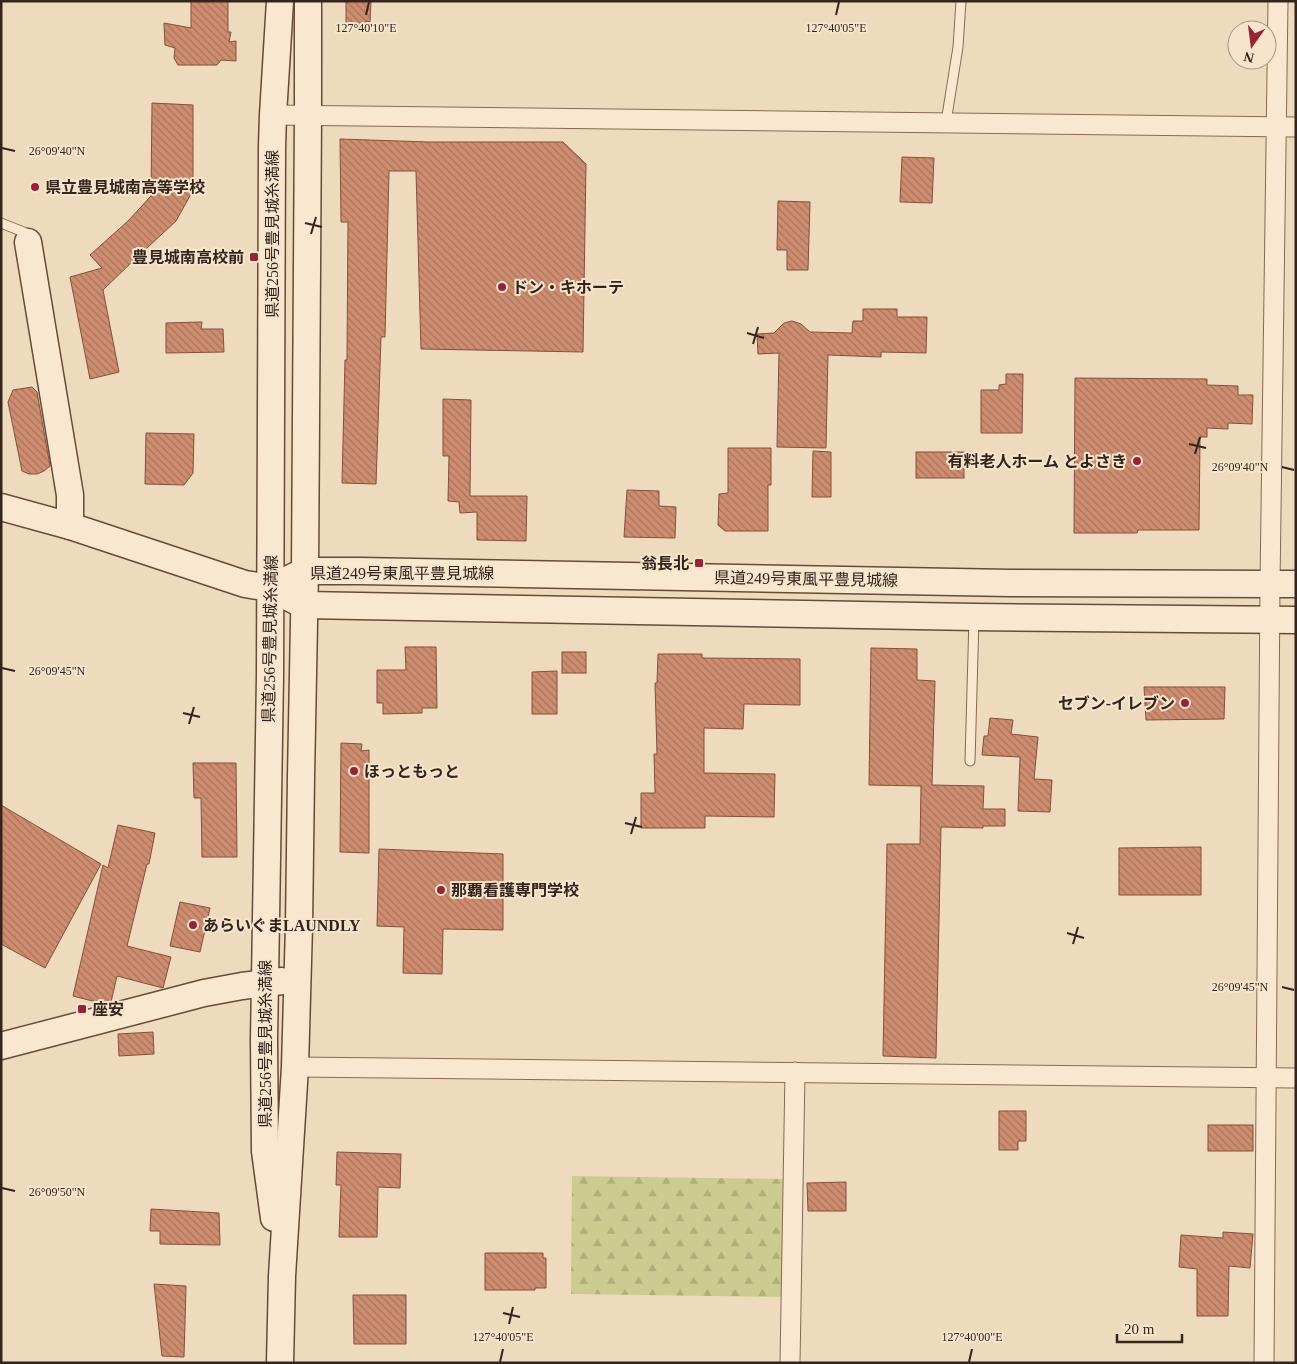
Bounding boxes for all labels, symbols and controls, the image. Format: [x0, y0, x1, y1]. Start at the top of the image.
north arrow [1227, 20, 1277, 70]
text: 127°40'10"E [335, 21, 397, 35]
text: 127°40'05"E [805, 21, 867, 35]
text: N [1242, 49, 1256, 66]
text: 26°09'40"N [29, 144, 86, 158]
street label: 県道256号豊見城糸満線 [264, 150, 281, 318]
place label: 県立豊見城南高等学校 [45, 178, 205, 196]
marker: 県立豊見城南高等学校 [29, 181, 41, 193]
place label: 豊見城南高校前 [132, 248, 244, 266]
marker: 豊見城南高校前 [248, 251, 260, 263]
place label: ドン・キホーテ [512, 279, 624, 296]
marker: ドン・キホーテ [496, 281, 508, 293]
place label: 有料老人ホーム とよさき [947, 452, 1127, 470]
marker: 有料老人ホーム とよさき [1131, 455, 1143, 467]
text: 26°09'40"N [1212, 460, 1269, 474]
street label: 県道256号豊見城糸満線 [260, 555, 280, 723]
place label: 翁長北 [641, 555, 689, 572]
marker: 翁長北 [693, 557, 705, 569]
street label: 県道249号東風平豊見城線 [310, 565, 494, 582]
street label: 県道249号東風平豊見城線 [714, 569, 898, 589]
text: 26°09'45"N [29, 664, 86, 678]
place label: セブン-イレブン [1058, 695, 1175, 712]
marker: セブン-イレブン [1179, 697, 1191, 709]
place label: ほっともっと [364, 763, 460, 780]
marker: ほっともっと [348, 765, 360, 777]
place label: 那覇看護専門学校 [451, 882, 579, 899]
marker: 那覇看護専門学校 [435, 884, 447, 896]
place label: あらいぐまLAUNDLY [203, 917, 361, 934]
marker: あらいぐまLAUNDLY [187, 919, 199, 931]
street label: 県道256号豊見城糸満線 [257, 960, 274, 1128]
text: 26°09'45"N [1212, 980, 1269, 994]
place label: 座安 [92, 1001, 124, 1018]
marker: 座安 [76, 1003, 88, 1015]
text: 26°09'50"N [29, 1185, 86, 1199]
scale bar [1117, 1312, 1182, 1344]
text: 20 m [1124, 1321, 1155, 1337]
text: 127°40'05"E [472, 1330, 534, 1344]
text: 127°40'00"E [941, 1330, 1003, 1344]

